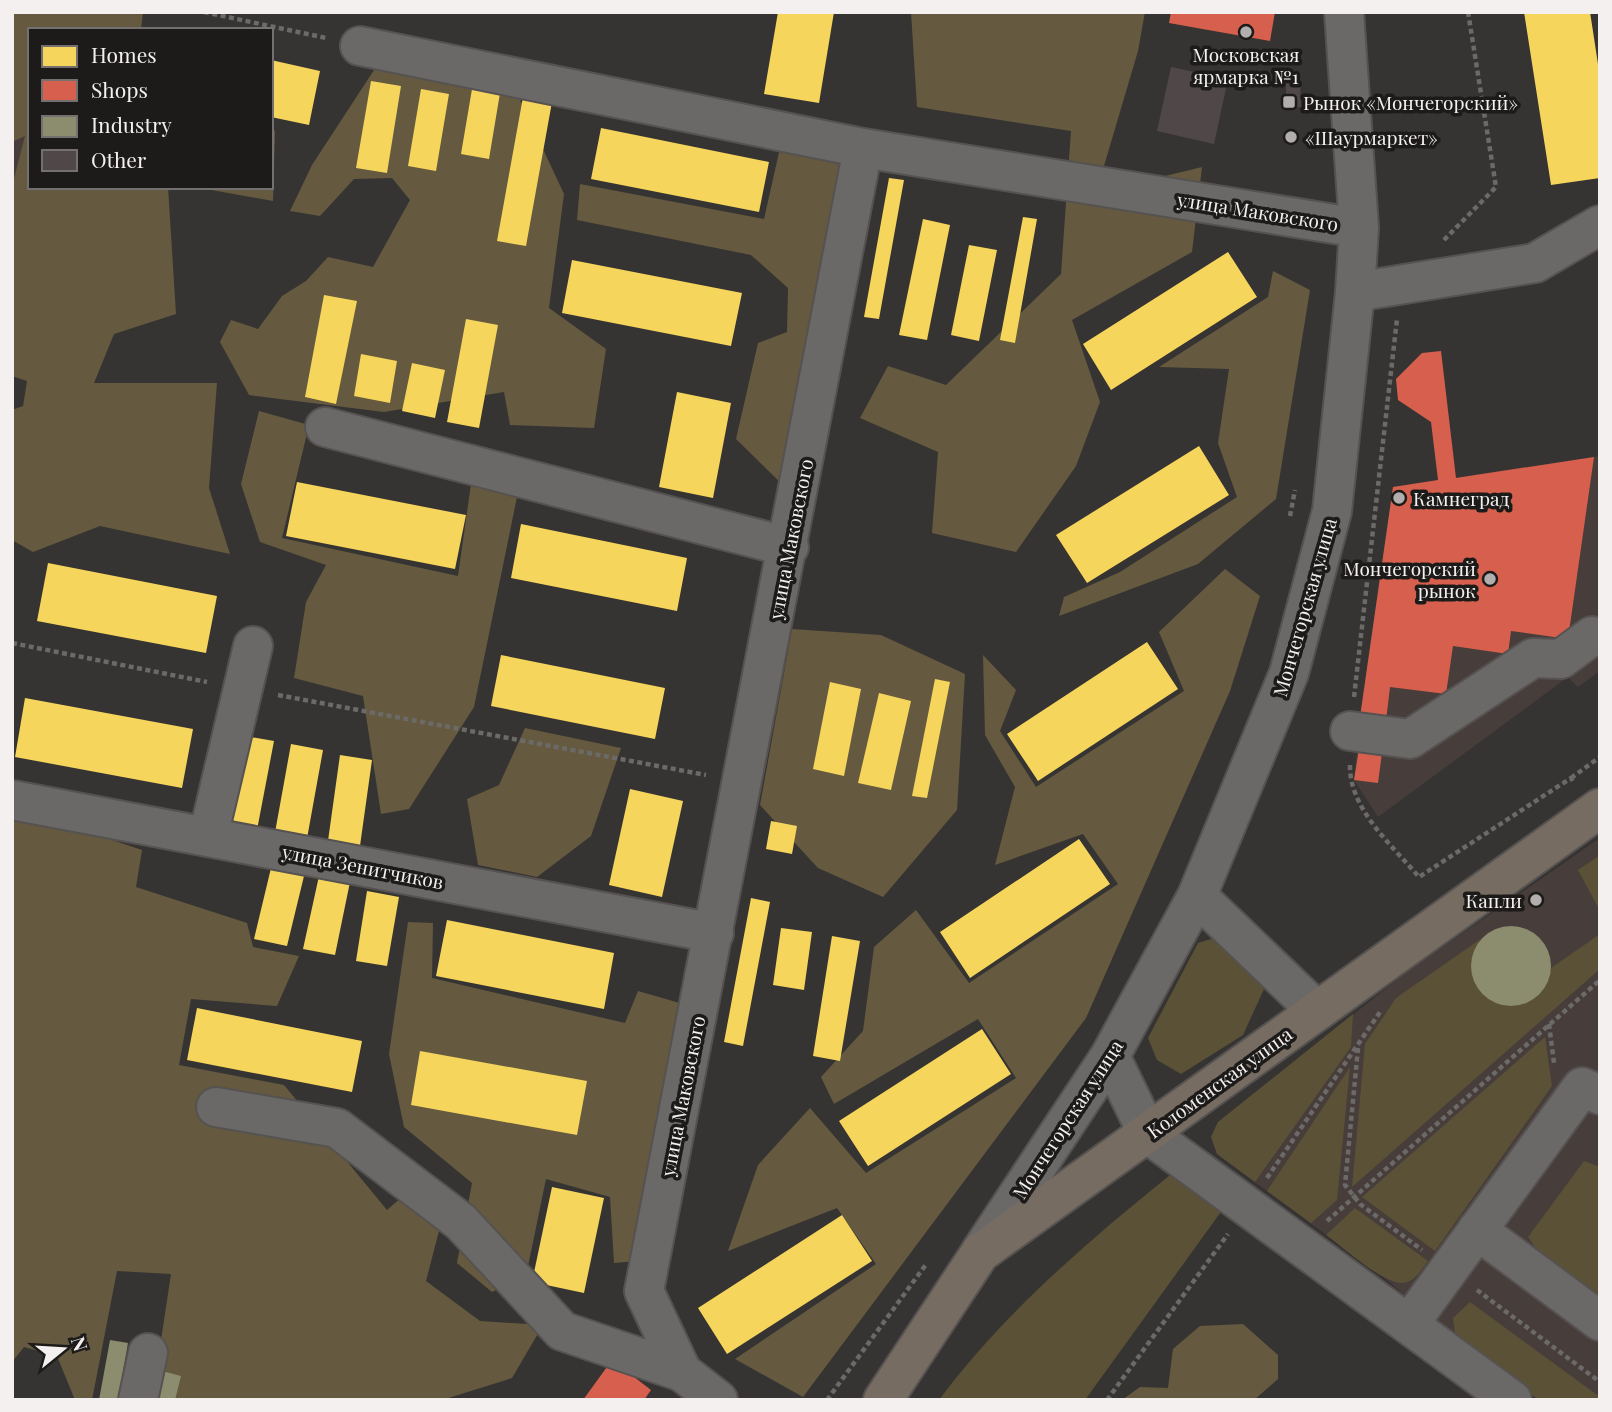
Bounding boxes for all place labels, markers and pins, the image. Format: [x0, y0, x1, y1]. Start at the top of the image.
marker: Московская ярмарка №1 [1238, 24, 1254, 40]
place label: Московская ярмарка №1 [1192, 41, 1300, 89]
place label: Рынок «Мончегорский» [1303, 89, 1518, 115]
marker: Рынок «Мончегорский» [1281, 94, 1297, 110]
place label: «Шаурмаркет» [1305, 124, 1438, 150]
marker: «Шаурмаркет» [1283, 129, 1299, 145]
place label: Камнеград [1413, 485, 1509, 511]
marker: Камнеград [1391, 490, 1407, 506]
place label: Мончегорский рынок [1343, 555, 1476, 603]
marker: Мончегорский рынок [1482, 571, 1498, 587]
place label: Капли [1465, 887, 1522, 913]
marker: Капли [1528, 892, 1544, 908]

